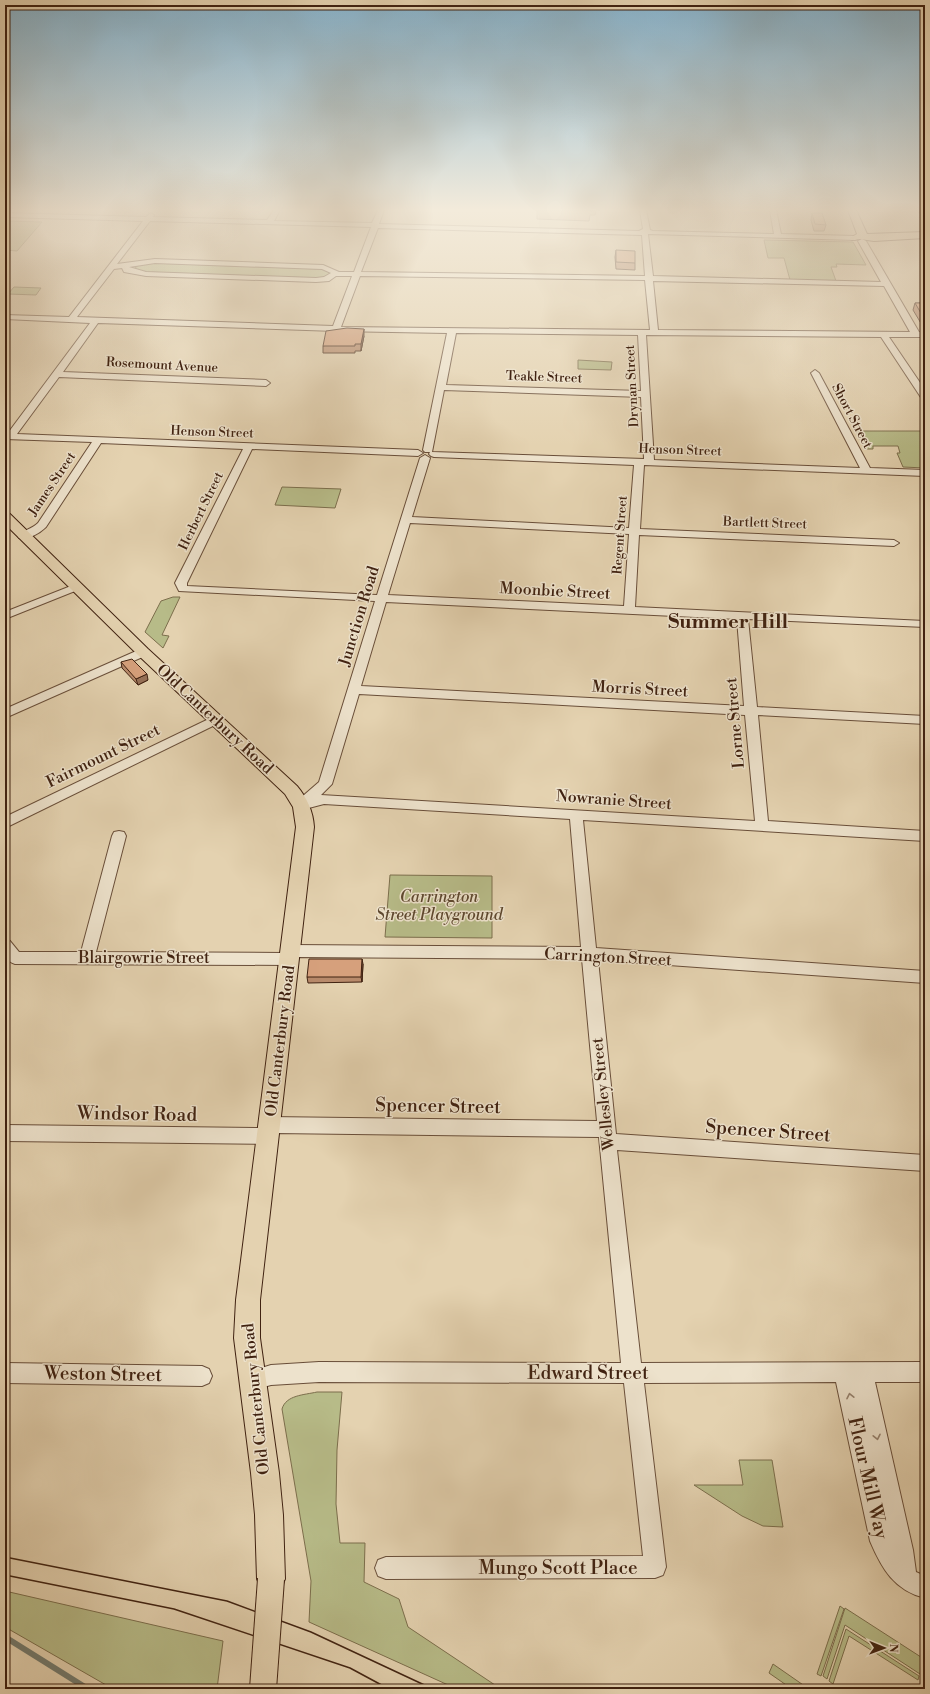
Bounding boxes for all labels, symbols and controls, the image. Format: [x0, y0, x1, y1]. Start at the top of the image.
street label: Drynan Street [622, 344, 642, 428]
street label: Rosemount Avenue [105, 354, 219, 376]
street label: Teakle Street [506, 368, 583, 386]
street label: Short Street [828, 381, 876, 451]
street label: Henson Street [170, 423, 254, 441]
street label: Henson Street [638, 441, 722, 459]
street label: James Street [24, 449, 79, 520]
street label: Herbert Street [175, 469, 227, 553]
street label: Regent Street [609, 495, 631, 575]
street label: Bartlett Street [722, 514, 808, 532]
street label: Junction Road [334, 564, 384, 669]
street label: Moonbie Street [499, 578, 611, 604]
district label: Summer Hill [668, 610, 788, 635]
street label: Old Canterbury Road [152, 660, 278, 778]
street label: Morris Street [591, 676, 689, 702]
street label: Lorne Street [721, 676, 749, 769]
street label: Fairmount Street [43, 720, 163, 792]
street label: Nowranie Street [555, 786, 673, 814]
park label: Carrington Street Playground [375, 887, 504, 925]
street label: Carrington Street [544, 944, 672, 970]
street label: Blairgowrie Street [77, 948, 210, 968]
street label: Old Canterbury Road [261, 964, 299, 1118]
street label: Wellesley Street [587, 1036, 619, 1152]
street label: Spencer Street [375, 1093, 501, 1119]
street label: Windsor Road [76, 1101, 197, 1127]
street label: Spencer Street [704, 1115, 832, 1147]
street label: Old Canterbury Road [238, 1322, 274, 1476]
street label: Weston Street [43, 1361, 163, 1387]
street label: Edward Street [527, 1361, 649, 1385]
one-way arrow [846, 1393, 854, 1399]
street label: Flour Mill Way [842, 1415, 894, 1542]
one-way arrow [873, 1434, 881, 1440]
street label: Mungo Scott Place [478, 1556, 638, 1580]
north arrow [864, 1628, 904, 1668]
text: N [886, 1644, 900, 1653]

